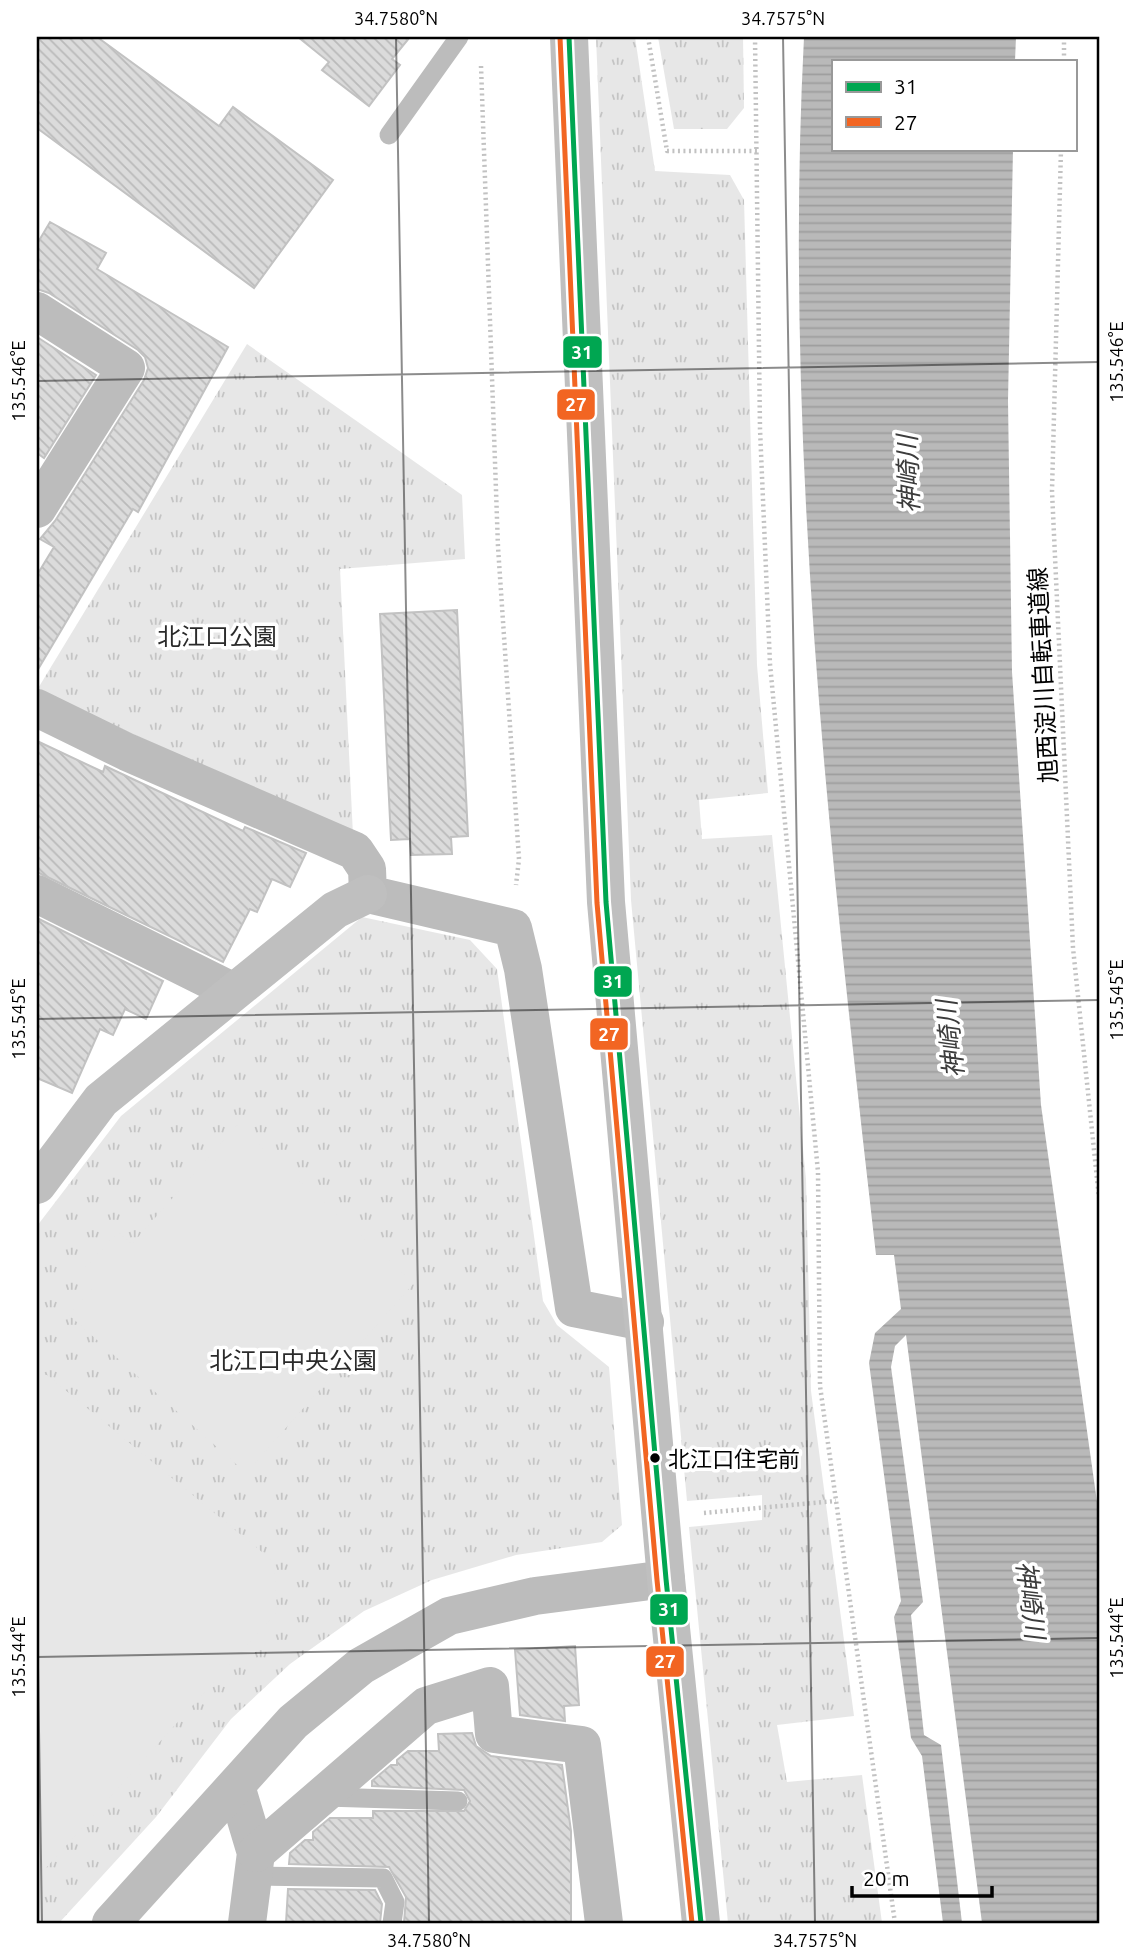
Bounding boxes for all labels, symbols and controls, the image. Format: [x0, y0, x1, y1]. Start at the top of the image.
text: 34.7580°N [354, 8, 438, 28]
text: 34.7575°N [741, 8, 825, 28]
legend [832, 60, 1076, 150]
text: 31 [894, 74, 918, 98]
text: 27 [894, 110, 918, 134]
text: 135.546°E [1106, 321, 1126, 403]
line badge: 31 [562, 335, 603, 369]
text: 135.546°E [8, 340, 28, 422]
text: 31 [571, 341, 593, 363]
line badge: 27 [556, 388, 596, 421]
text: 27 [565, 393, 587, 415]
water label: 神崎川 [892, 432, 924, 513]
street label: 旭西淀川自転車道線 [1024, 566, 1062, 784]
park label: 北江口公園 [157, 623, 277, 650]
text: 135.545°E [1106, 959, 1126, 1041]
line badge: 31 [593, 965, 633, 998]
text: 31 [602, 970, 624, 992]
text: 135.545°E [8, 978, 28, 1060]
water label: 神崎川 [931, 996, 968, 1079]
line badge: 27 [589, 1017, 629, 1051]
text: 27 [598, 1023, 620, 1045]
park label: 北江口中央公園 [209, 1347, 377, 1374]
place label: 北江口住宅前 [668, 1446, 800, 1471]
marker: 北江口住宅前 [648, 1451, 662, 1465]
water label: 神崎川 [1012, 1560, 1051, 1643]
line badge: 31 [649, 1593, 689, 1626]
text: 135.544°E [1106, 1597, 1126, 1679]
text: 31 [658, 1598, 680, 1620]
text: 135.544°E [8, 1616, 28, 1698]
line badge: 27 [645, 1645, 685, 1678]
text: 27 [654, 1650, 676, 1672]
scale bar [852, 1855, 992, 1899]
text: 20 m [863, 1866, 910, 1890]
text: 34.7580°N [387, 1930, 471, 1950]
text: 34.7575°N [773, 1930, 857, 1950]

